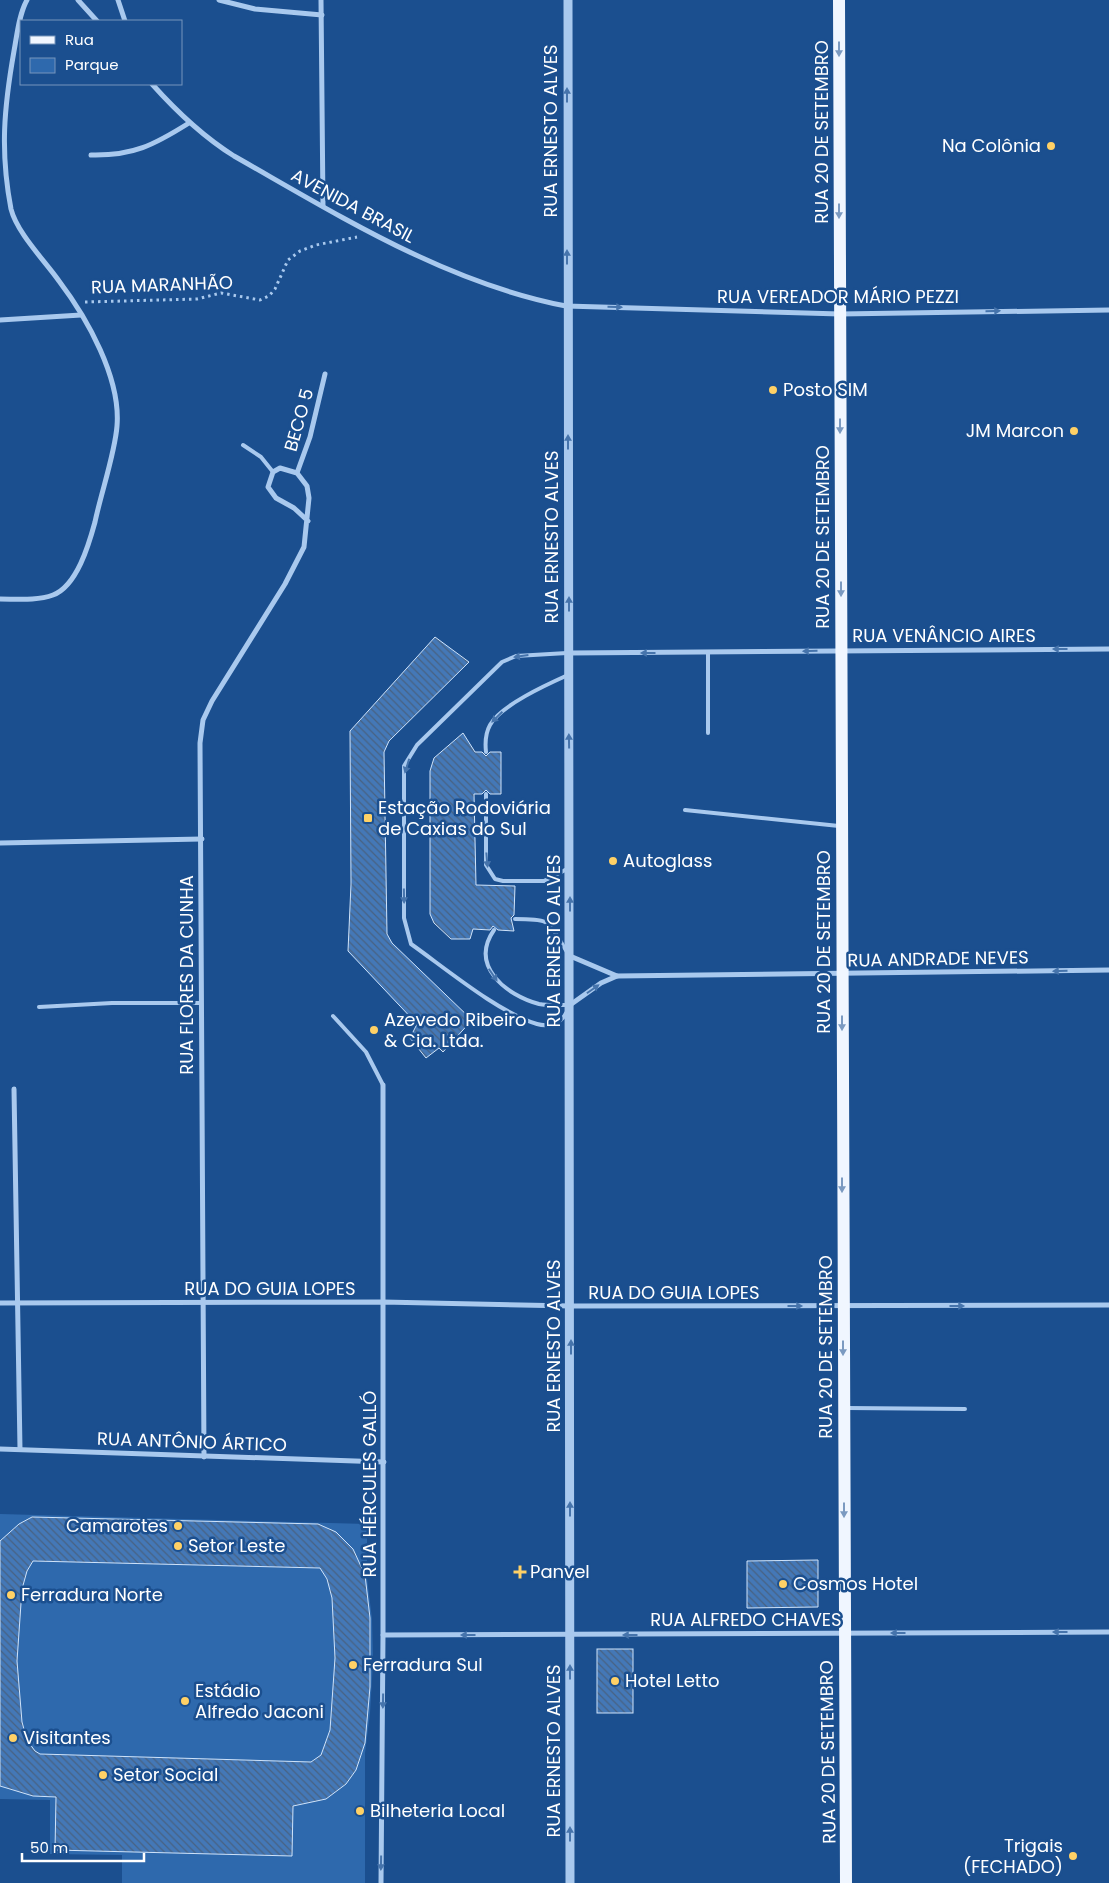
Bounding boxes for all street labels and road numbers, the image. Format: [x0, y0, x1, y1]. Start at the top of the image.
street label: RUA 20 DE SETEMBRO [809, 40, 834, 224]
street label: RUA ERNESTO ALVES [538, 44, 563, 218]
street label: AVENIDA BRASIL [287, 162, 420, 249]
street label: RUA MARANHÃO [91, 270, 233, 299]
street label: RUA VEREADOR MÁRIO PEZZI [717, 284, 959, 309]
street label: BECO 5 [278, 385, 319, 454]
street label: RUA 20 DE SETEMBRO [810, 445, 835, 629]
street label: RUA ERNESTO ALVES [539, 450, 564, 624]
street label: RUA VENÂNCIO AIRES [852, 623, 1036, 648]
street label: RUA 20 DE SETEMBRO [811, 850, 836, 1034]
street label: RUA ERNESTO ALVES [541, 854, 566, 1028]
street label: RUA FLORES DA CUNHA [174, 875, 199, 1075]
street label: RUA ANDRADE NEVES [847, 944, 1029, 973]
street label: RUA 20 DE SETEMBRO [813, 1255, 838, 1439]
street label: RUA ERNESTO ALVES [541, 1259, 566, 1433]
street label: RUA DO GUIA LOPES [184, 1276, 356, 1301]
street label: RUA DO GUIA LOPES [588, 1280, 760, 1305]
street label: RUA HÉRCULES GALLÓ [357, 1391, 382, 1577]
street label: RUA ANTÔNIO ÁRTICO [97, 1426, 287, 1457]
street label: RUA ALFREDO CHAVES [650, 1607, 842, 1632]
street label: RUA 20 DE SETEMBRO [813, 1660, 842, 1844]
street label: RUA ERNESTO ALVES [541, 1664, 566, 1838]

